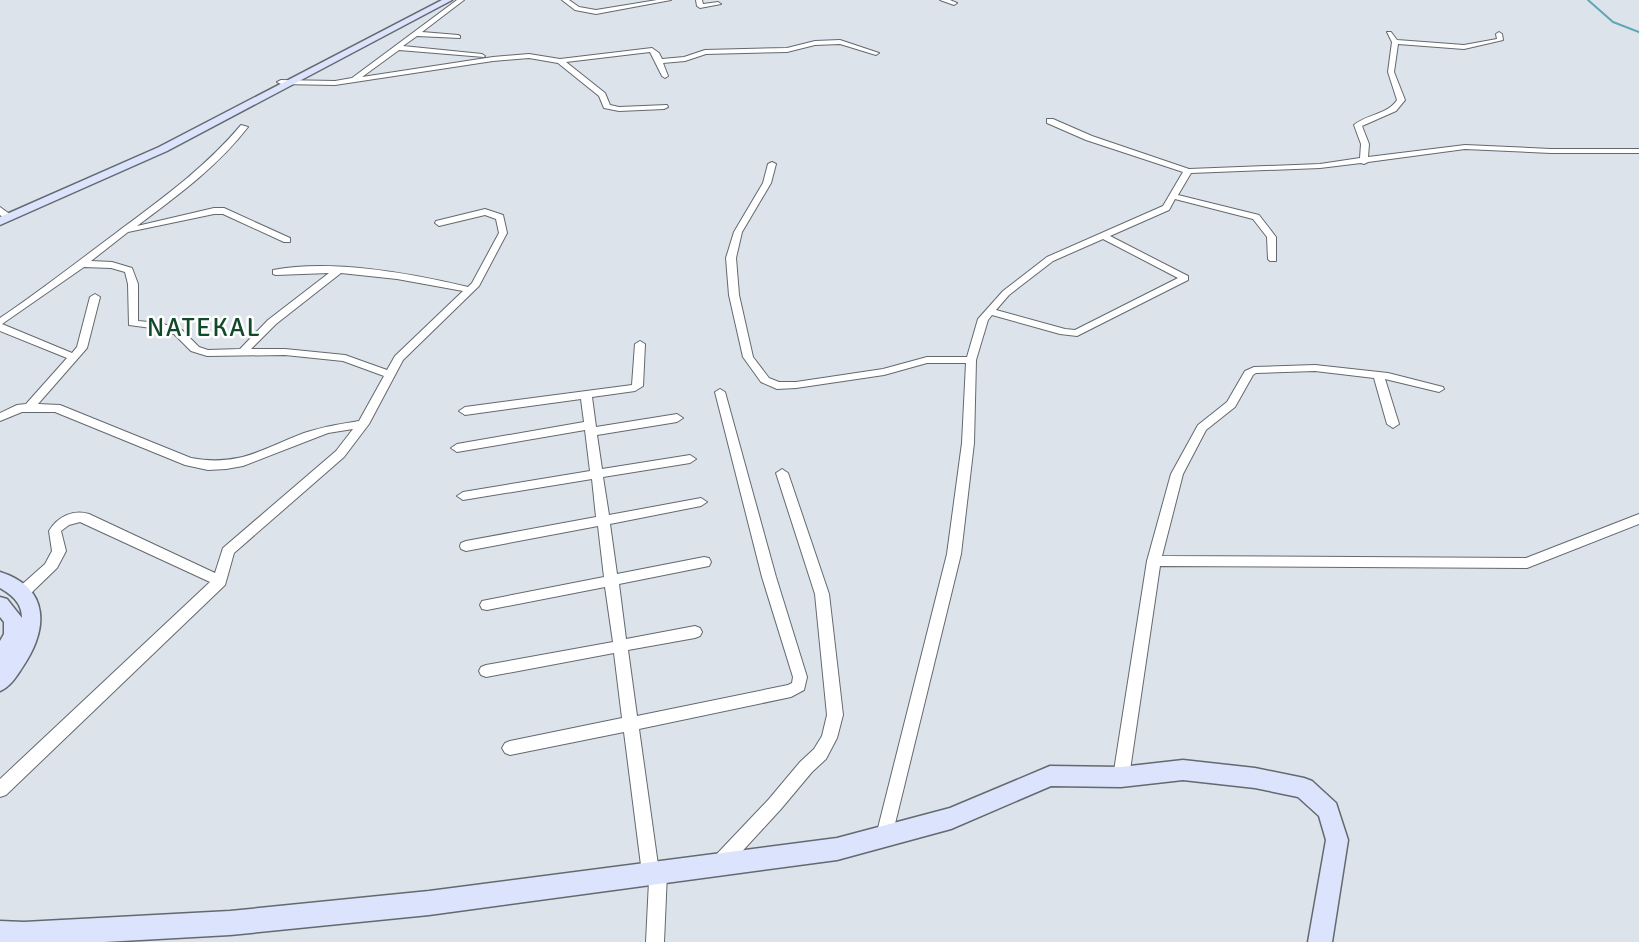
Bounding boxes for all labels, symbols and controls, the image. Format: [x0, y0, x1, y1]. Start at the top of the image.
district label: NATEKAL [147, 312, 261, 344]

